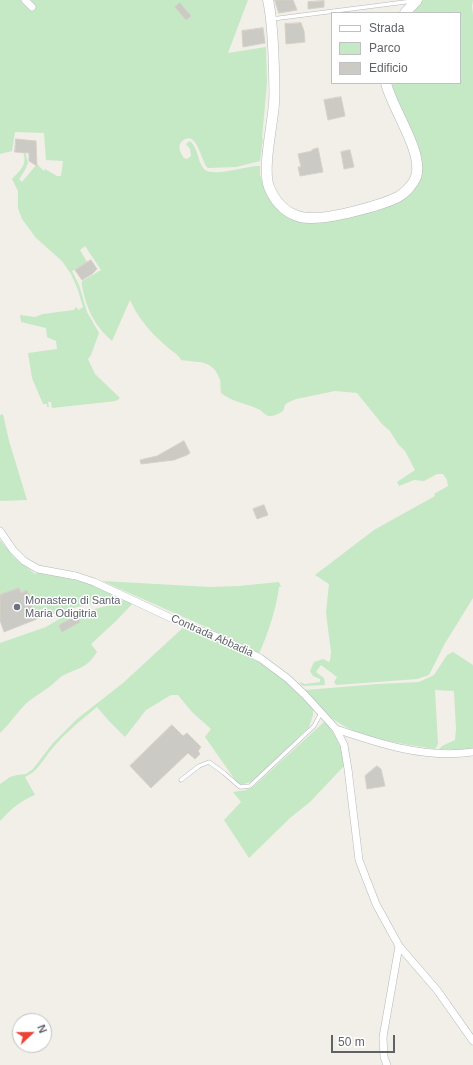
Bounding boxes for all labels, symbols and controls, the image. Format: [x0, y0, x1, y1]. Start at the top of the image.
legend [331, 12, 461, 84]
text: Strada [369, 21, 404, 35]
text: Parco [369, 41, 400, 55]
text: Edificio [369, 61, 408, 75]
place label: Monastero di Santa Maria Odigitria [25, 594, 120, 620]
marker: Monastero di Santa Maria Odigitria [12, 602, 22, 612]
street label: Contrada Abbadia [169, 612, 255, 660]
north arrow [12, 1013, 52, 1053]
text: N [35, 1023, 49, 1035]
scale bar [333, 1027, 397, 1053]
text: 50 m [338, 1035, 365, 1049]

